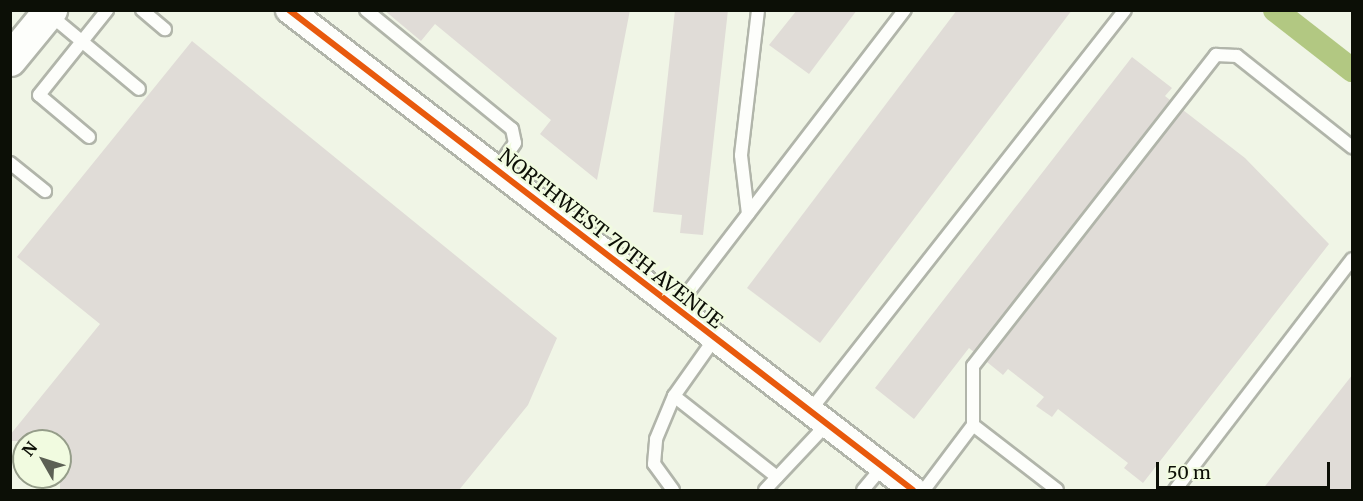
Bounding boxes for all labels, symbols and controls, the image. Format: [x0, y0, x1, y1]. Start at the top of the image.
street label: NORTHWEST 70TH AVENUE [494, 143, 728, 333]
north arrow [12, 429, 72, 489]
text: N [18, 438, 41, 460]
scale bar [1159, 450, 1333, 488]
text: 50 m [1167, 461, 1211, 484]

